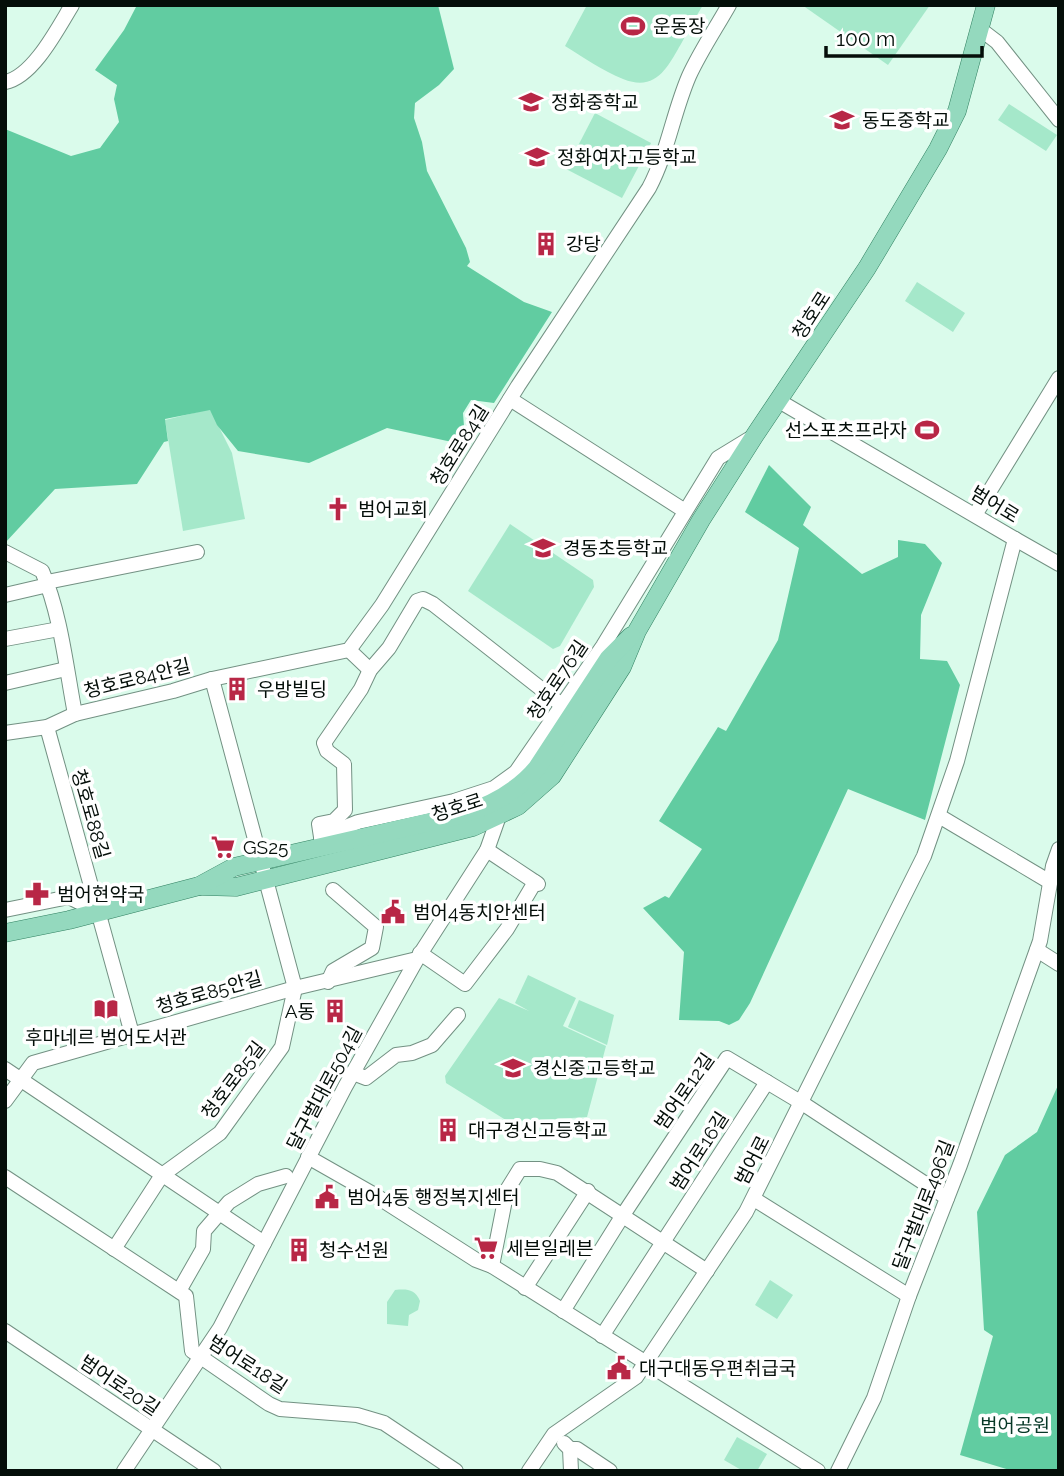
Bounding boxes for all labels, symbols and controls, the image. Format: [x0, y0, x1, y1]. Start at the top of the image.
sports icon: 운동장 [619, 12, 647, 40]
scale bar [826, 14, 982, 58]
place label: 운동장 [653, 15, 705, 37]
text: 100 m [836, 26, 895, 51]
school or university icon: 정화중학교 [517, 88, 545, 116]
place label: 정화중학교 [551, 91, 638, 113]
school or university icon: 동도중학교 [828, 106, 856, 134]
place label: 동도중학교 [862, 109, 949, 131]
school or university icon: 정화여자고등학교 [523, 143, 551, 171]
place label: 정화여자고등학교 [557, 146, 697, 168]
building icon: 강당 [532, 230, 560, 258]
place label: 강당 [566, 233, 601, 255]
street label: 청호로 [787, 287, 835, 343]
street label: 청호로84길 [425, 400, 493, 490]
sports icon: 선스포츠프라자 [913, 416, 941, 444]
place label: 선스포츠프라자 [785, 419, 907, 441]
street label: 범어로 [967, 481, 1023, 527]
church icon: 범어교회 [324, 495, 352, 523]
place label: 범어교회 [358, 498, 428, 520]
school or university icon: 경동초등학교 [529, 534, 557, 562]
place label: 경동초등학교 [563, 537, 668, 559]
street label: 청호로76길 [522, 636, 592, 724]
street label: 청호로84안길 [81, 654, 193, 702]
building icon: 우방빌딩 [223, 675, 251, 703]
place label: 우방빌딩 [257, 678, 327, 700]
street label: 청호로88길 [68, 767, 114, 861]
street label: 청호로 [429, 788, 485, 826]
supermarket icon: GS25 [209, 833, 237, 861]
place label: GS25 [243, 836, 288, 858]
pharmacy icon: 범어현약국 [23, 880, 51, 908]
place label: 범어현약국 [57, 883, 144, 905]
public building icon: 범어4동치안센터 [379, 898, 407, 926]
place label: 범어4동치안센터 [413, 901, 546, 923]
street label: 청호로85안길 [154, 966, 264, 1018]
library icon: 후마네르 범어도서관 [92, 995, 120, 1023]
building icon: A동 [321, 997, 349, 1025]
place label: A동 [285, 1000, 315, 1022]
street label: 달구벌대로504길 [282, 1022, 366, 1154]
place label: 후마네르 범어도서관 [25, 1026, 187, 1048]
street label: 청호로85길 [197, 1037, 269, 1123]
street label: 범어로12길 [650, 1049, 718, 1133]
school or university icon: 경신중고등학교 [499, 1054, 527, 1082]
place label: 경신중고등학교 [533, 1057, 655, 1079]
street label: 범어로16길 [665, 1107, 733, 1195]
building icon: 대구경신고등학교 [434, 1116, 462, 1144]
place label: 대구경신고등학교 [468, 1119, 608, 1141]
street label: 범어로 [730, 1132, 774, 1188]
street label: 달구벌대로496길 [888, 1137, 958, 1273]
public building icon: 범어4동 행정복지센터 [313, 1183, 341, 1211]
place label: 범어4동 행정복지센터 [347, 1186, 520, 1208]
supermarket icon: 세븐일레븐 [472, 1234, 500, 1262]
building icon: 청수선원 [285, 1236, 313, 1264]
place label: 세븐일레븐 [506, 1237, 593, 1259]
place label: 청수선원 [319, 1239, 389, 1261]
street label: 범어로18길 [205, 1330, 291, 1398]
street label: 범어로20길 [76, 1350, 164, 1420]
public building icon: 대구대동우편취급국 [605, 1354, 633, 1382]
place label: 대구대동우편취급국 [639, 1357, 796, 1379]
park label: 범어공원 [980, 1414, 1050, 1436]

